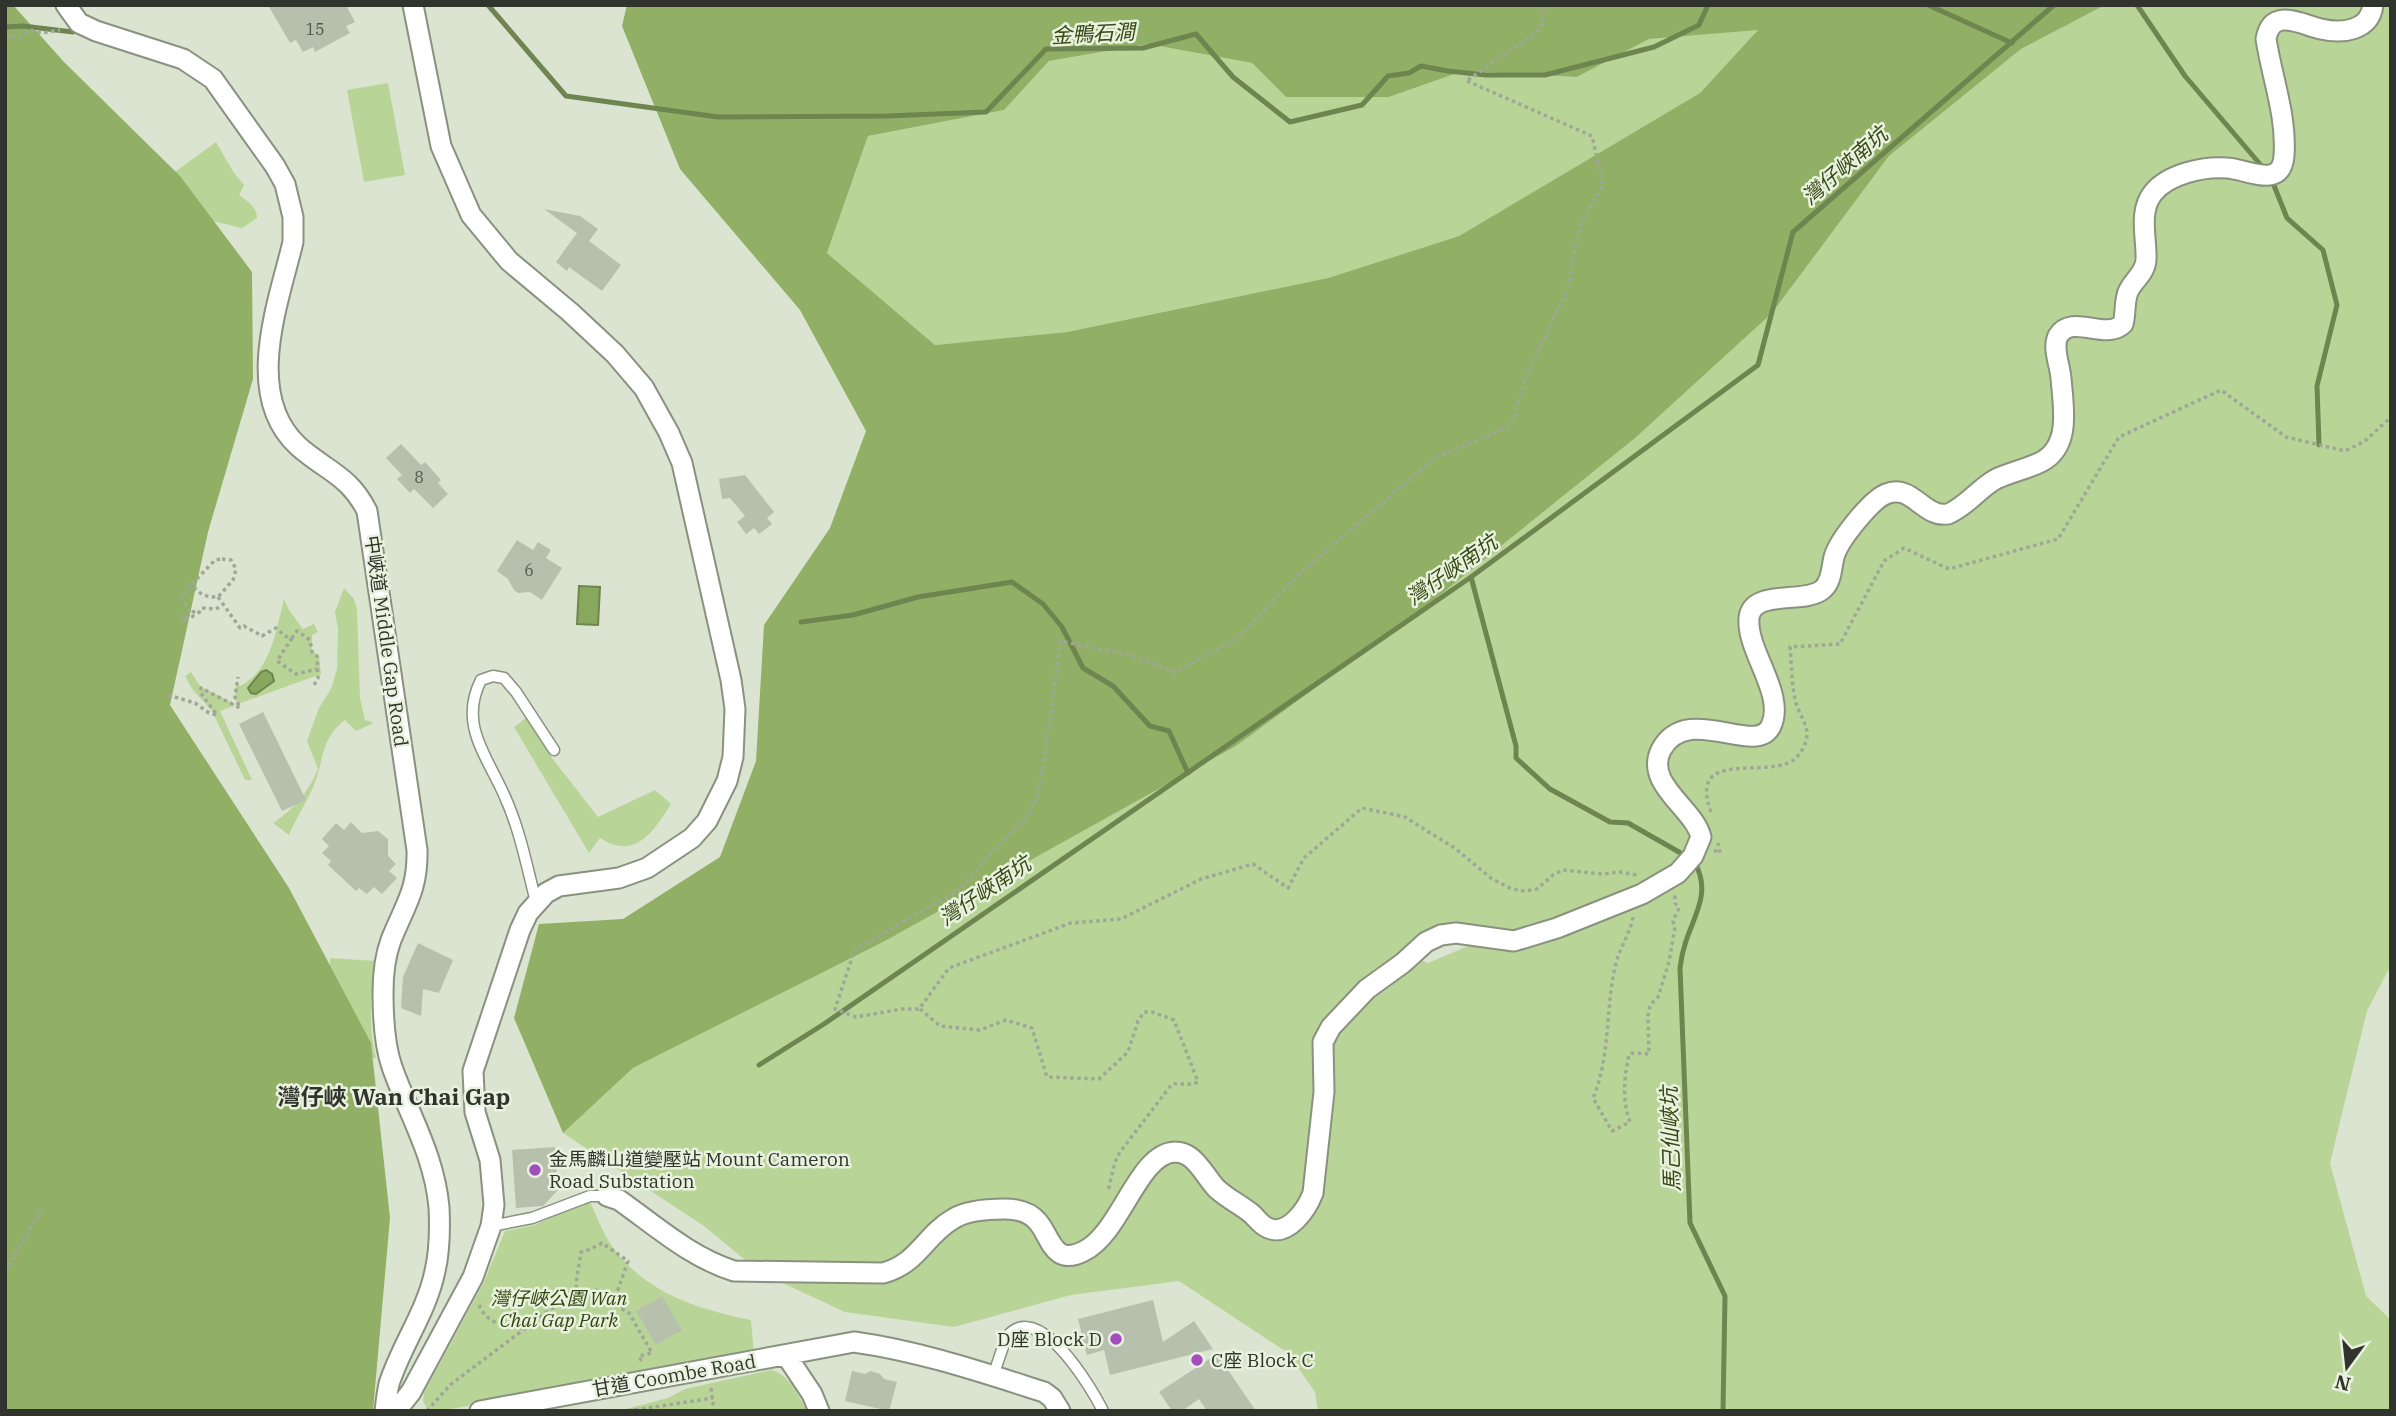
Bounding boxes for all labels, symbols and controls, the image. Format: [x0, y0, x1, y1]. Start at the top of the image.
water label: 金鴨石澗 [1050, 17, 1139, 49]
house number: 15 [305, 19, 325, 39]
water label: 灣仔峽南坑 [1796, 118, 1895, 210]
house number: 8 [414, 467, 424, 487]
water label: 灣仔峽南坑 [1400, 526, 1505, 611]
street label: 中峽道 Middle Gap Road [360, 534, 414, 748]
house number: 6 [524, 560, 534, 580]
water label: 灣仔峽南坑 [933, 848, 1038, 931]
district label: 灣仔峽 Wan Chai Gap [278, 1081, 510, 1111]
water label: 馬己仙峽坑 [1654, 1083, 1686, 1192]
place label: 金馬麟山道變壓站 Mount Cameron Road Substation [549, 1147, 850, 1193]
marker: 金馬麟山道變壓站 Mount Cameron Road Substation [527, 1162, 543, 1178]
park label: 灣仔峽公園 Wan Chai Gap Park [491, 1286, 627, 1332]
place label: D座 Block D [997, 1327, 1102, 1351]
marker: D座 Block D [1108, 1331, 1124, 1347]
north arrow [2312, 1332, 2382, 1402]
place label: C座 Block C [1211, 1348, 1314, 1372]
street label: 甘道 Coombe Road [590, 1349, 758, 1401]
marker: C座 Block C [1189, 1352, 1205, 1368]
text: N [2332, 1370, 2353, 1397]

